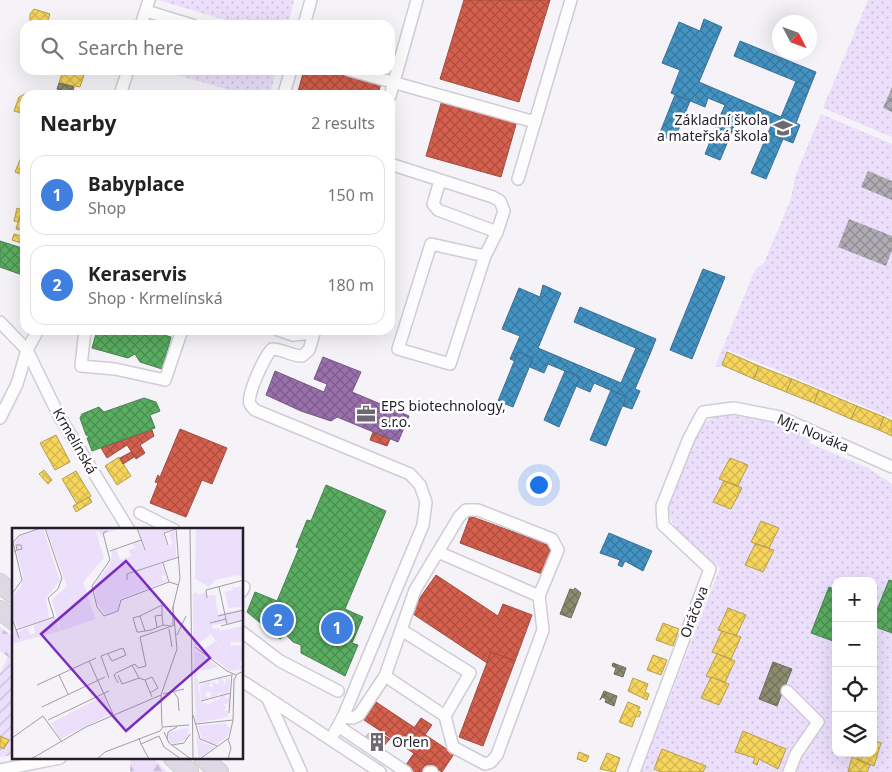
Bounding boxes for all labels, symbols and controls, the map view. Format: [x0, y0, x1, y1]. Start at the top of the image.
north arrow [772, 15, 817, 60]
search box [20, 20, 395, 75]
icon: search [38, 34, 66, 62]
text: Search here [78, 35, 184, 61]
text: Nearby [40, 109, 116, 137]
place label: Základní škola a mateřská škola [657, 110, 768, 145]
text: 2 results [311, 112, 375, 134]
school or university icon: Základní škola a mateřská škola [772, 117, 794, 139]
text: Babyplace [88, 171, 185, 197]
text: 1 [52, 184, 62, 206]
text: 150 m [327, 184, 374, 206]
text: Shop [88, 197, 126, 219]
text: Keraservis [88, 261, 187, 287]
text: 2 [52, 274, 62, 296]
text: 180 m [327, 274, 374, 296]
text: Shop · Krmelínská [88, 287, 223, 309]
place label: EPS biotechnology, s.r.o. [381, 396, 506, 431]
office icon: EPS biotechnology, s.r.o. [355, 403, 377, 425]
street label: Krmelínská [49, 404, 102, 477]
street label: Mjr. Nováka [774, 409, 852, 456]
your location [526, 472, 552, 498]
inset map [12, 528, 244, 760]
map controls [832, 577, 877, 757]
button: + [832, 577, 877, 622]
street label: Oráčova [675, 583, 712, 641]
pin: 2 [262, 601, 294, 639]
pin: 1 [321, 609, 353, 647]
button: − [832, 622, 877, 667]
button: locate [832, 667, 877, 712]
button: layers [832, 712, 877, 757]
building icon: Orlen [366, 731, 388, 753]
place label: Orlen [392, 732, 429, 751]

